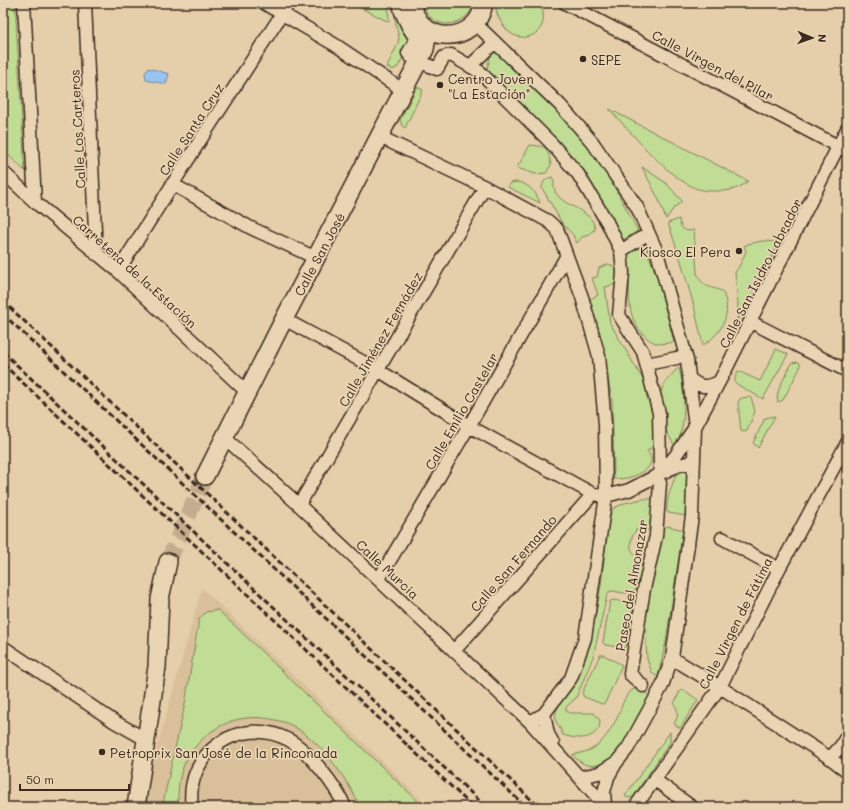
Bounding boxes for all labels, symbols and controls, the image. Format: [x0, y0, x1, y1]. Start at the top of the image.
north arrow [792, 18, 832, 58]
street label: Calle Virgen del Pilar [649, 26, 777, 104]
text: N [815, 34, 830, 43]
place label: SEPE [591, 51, 621, 68]
marker: SEPE [578, 54, 588, 64]
street label: Calle Los Carteros [65, 69, 89, 189]
place label: Centro Joven "La Estación" [448, 70, 534, 102]
street label: Calle Santa Cruz [155, 80, 227, 178]
marker: Centro Joven "La Estación" [435, 80, 445, 90]
street label: Calle San Isidro Labrador [715, 195, 805, 351]
street label: Calle San José [290, 209, 348, 299]
street label: Carretera de la Estación [69, 211, 201, 331]
place label: Kiosco El Pera [640, 243, 731, 260]
marker: Kiosco El Pera [734, 246, 744, 256]
street label: Calle Jiménez Fernádez [334, 269, 426, 409]
street label: Calle Emilio Castelar [421, 349, 501, 473]
street label: Calle San Fernando [466, 511, 560, 615]
street label: Paseo del Almonazar [611, 518, 651, 652]
street label: Calle Murcia [353, 536, 423, 602]
street label: Calle Virgen de Fátima [694, 554, 776, 692]
place label: Petroprix San José de la Rinconada [110, 744, 338, 761]
marker: Petroprix San José de la Rinconada [97, 747, 107, 757]
scale bar [20, 766, 129, 792]
text: 50 m [26, 771, 54, 787]

